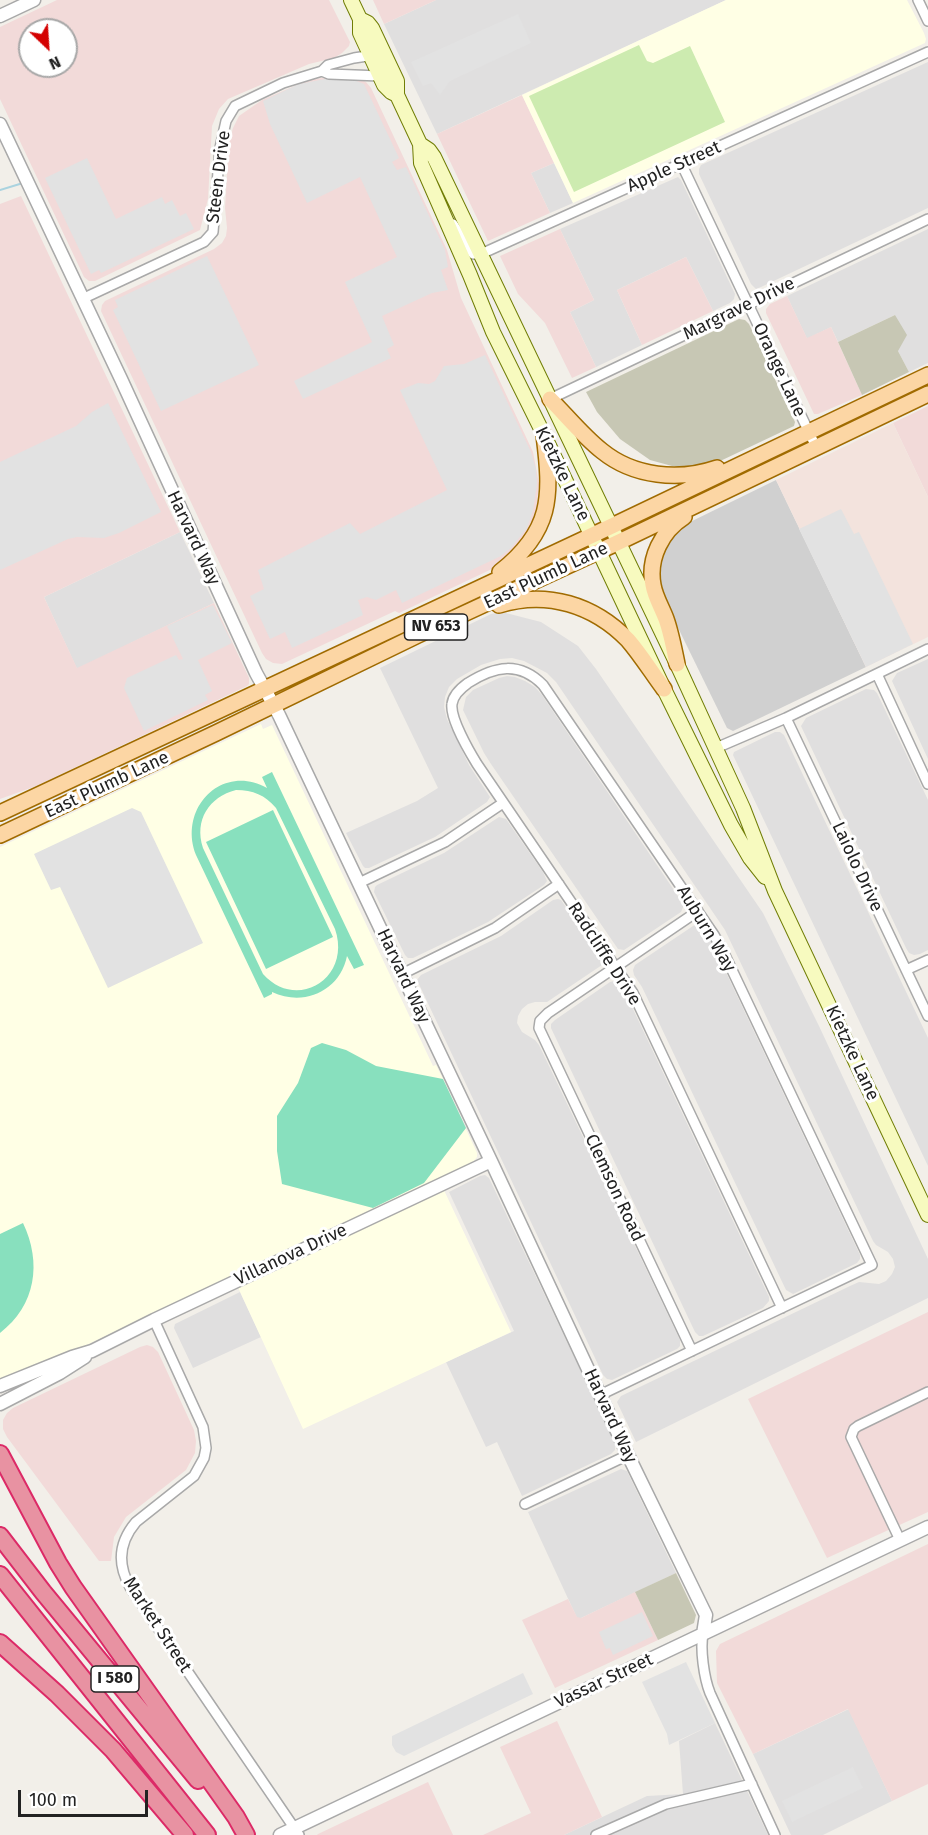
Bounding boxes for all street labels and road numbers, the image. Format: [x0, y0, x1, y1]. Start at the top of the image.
street label: Steen Drive [203, 129, 235, 225]
street label: Apple Street [624, 137, 724, 197]
street label: Margrave Drive [680, 273, 798, 345]
street label: Orange Lane [748, 319, 810, 421]
street label: Kietzke Lane [530, 423, 594, 525]
street label: Harvard Way [162, 487, 224, 589]
street label: East Plumb Lane [480, 538, 612, 614]
road number: NV 653 [404, 614, 468, 640]
street label: East Plumb Lane [41, 747, 173, 823]
street label: Laiolo Drive [827, 819, 887, 915]
street label: Auburn Way [672, 882, 740, 976]
street label: Radcliffe Drive [563, 898, 645, 1010]
street label: Harvard Way [372, 925, 434, 1027]
street label: Kietzke Lane [821, 1002, 883, 1104]
street label: Clemson Road [580, 1131, 648, 1245]
street label: Villanova Drive [231, 1220, 351, 1290]
street label: Harvard Way [579, 1365, 641, 1467]
street label: Market Street [118, 1573, 196, 1677]
street label: Vassar Street [552, 1649, 656, 1713]
road number: I 580 [91, 1666, 139, 1692]

